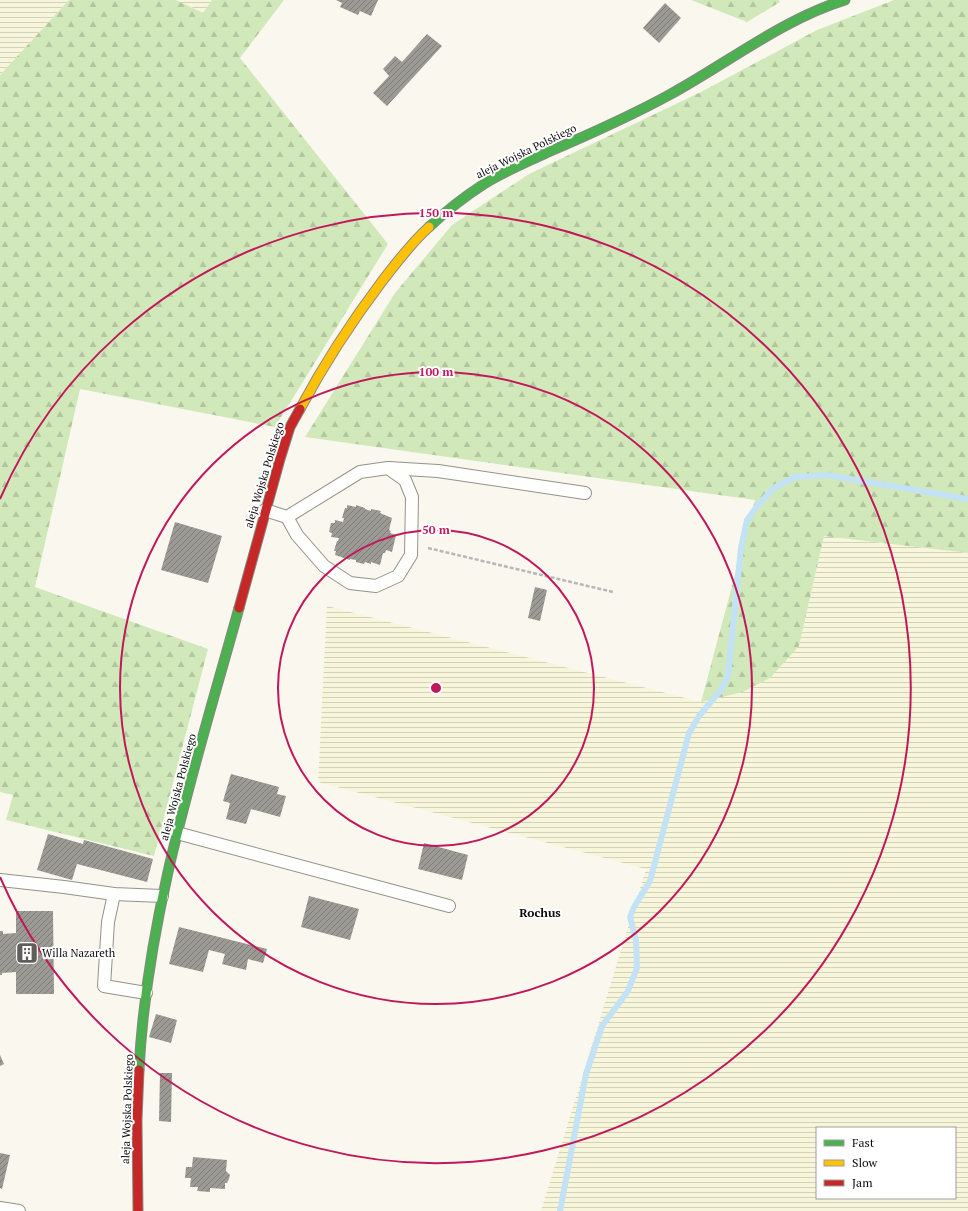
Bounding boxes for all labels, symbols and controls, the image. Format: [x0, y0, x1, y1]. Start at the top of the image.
street label: aleja Wojska Polskiego [473, 121, 579, 181]
text: 150 m [419, 205, 453, 220]
text: 100 m [419, 364, 453, 379]
street label: aleja Wojska Polskiego [241, 420, 287, 530]
text: 50 m [422, 522, 450, 537]
centre of rings [429, 681, 443, 695]
street label: aleja Wojska Polskiego [157, 732, 199, 842]
district label: Rochus [519, 905, 561, 920]
building icon: Willa Nazareth [14, 940, 40, 966]
place label: Willa Nazareth [42, 946, 116, 960]
street label: aleja Wojska Polskiego [118, 1054, 136, 1164]
legend [816, 1127, 956, 1199]
text: Fast [852, 1135, 875, 1150]
text: Slow [852, 1155, 878, 1170]
text: Jam [852, 1175, 873, 1190]

